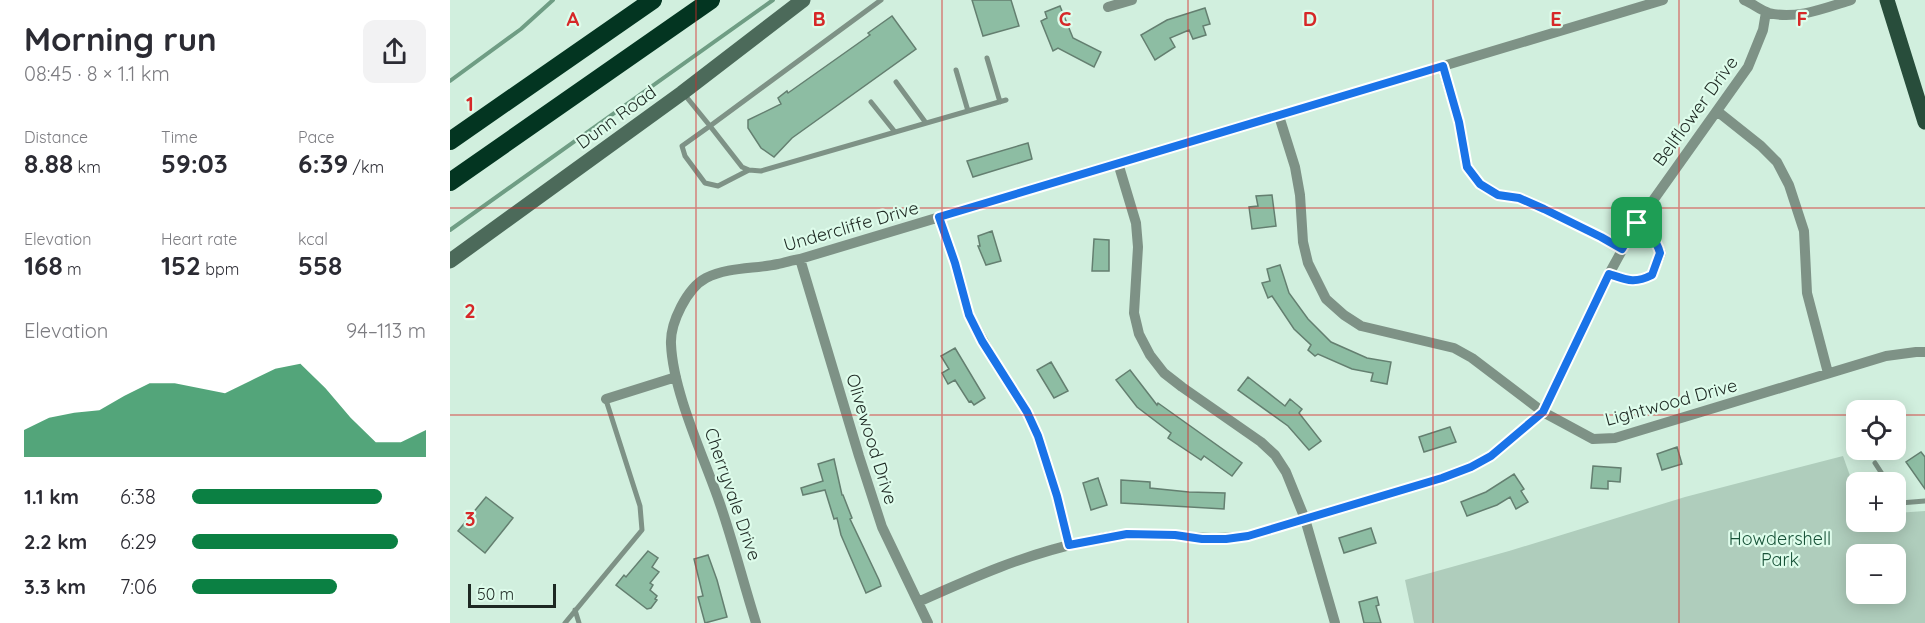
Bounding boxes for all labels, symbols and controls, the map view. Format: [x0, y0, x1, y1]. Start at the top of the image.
text: A [567, 6, 580, 31]
text: B [812, 6, 826, 31]
text: C [1059, 6, 1072, 31]
text: D [1303, 6, 1317, 31]
text: E [1550, 6, 1562, 31]
text: F [1796, 6, 1808, 31]
text: Morning run [24, 18, 217, 59]
button: share [363, 20, 426, 83]
street label: Bellflower Drive [1647, 51, 1743, 171]
text: 08:45 · 8 × 1.1 km [24, 61, 170, 86]
street label: Dunn Road [571, 80, 661, 154]
text: 1 [466, 91, 474, 116]
text: Distance [24, 127, 88, 147]
text: Time [161, 127, 198, 147]
text: Pace [298, 127, 334, 147]
text: 8.88 [24, 147, 73, 180]
text: 59:03 [161, 147, 228, 180]
text: 6:39 [298, 147, 348, 180]
text: km [73, 157, 101, 177]
text: /km [348, 157, 384, 177]
street label: Undercliffe Drive [781, 196, 921, 256]
pin [1611, 197, 1662, 248]
icon: arrive [1620, 206, 1653, 239]
text: Elevation [24, 229, 91, 249]
text: Heart rate [161, 229, 237, 249]
text: kcal [298, 229, 328, 249]
text: 168 [24, 249, 63, 282]
text: 152 [161, 249, 201, 282]
text: 558 [298, 249, 342, 282]
text: m [63, 259, 82, 279]
text: bpm [201, 259, 239, 279]
text: 2 [464, 298, 476, 323]
text: Elevation [24, 318, 108, 343]
text: 94–113 m [346, 318, 426, 343]
street label: Olivewood Drive [841, 371, 903, 507]
street label: Lightwood Drive [1602, 373, 1740, 431]
map controls [1846, 400, 1906, 604]
button: locate [1846, 400, 1906, 460]
street label: Cherryvale Drive [699, 425, 767, 563]
button: + [1846, 472, 1906, 532]
text: 1.1 km [24, 484, 79, 509]
text: 6:38 [120, 484, 156, 509]
text: 3 [465, 506, 475, 531]
park label: Howdershell Park [1729, 527, 1831, 571]
text: 2.2 km [24, 529, 87, 554]
text: 6:29 [120, 529, 157, 554]
button: − [1846, 544, 1906, 604]
text: 3.3 km [24, 574, 86, 599]
text: 7:06 [120, 574, 157, 599]
scale bar [468, 581, 556, 608]
text: 50 m [477, 584, 514, 604]

